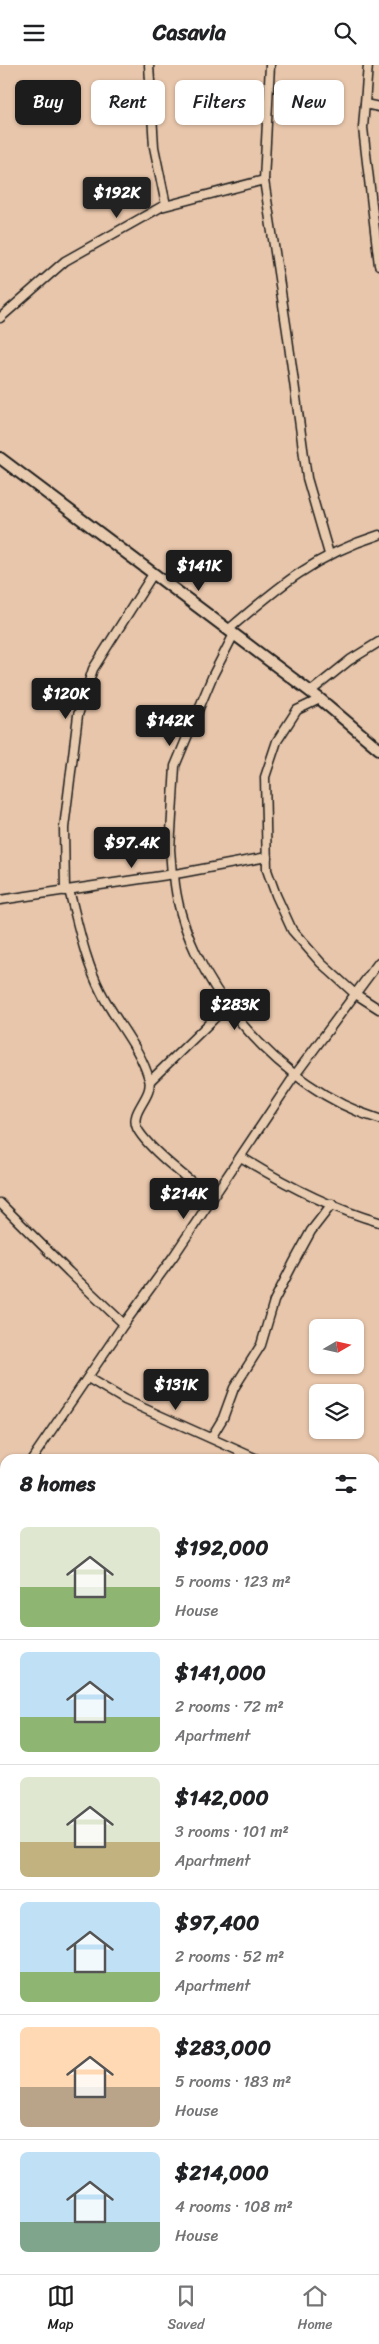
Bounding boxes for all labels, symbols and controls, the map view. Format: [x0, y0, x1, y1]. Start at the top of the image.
text: Casavia [153, 13, 226, 52]
icon: menu [20, 19, 48, 47]
icon: search [331, 19, 359, 47]
chip: Buy [15, 80, 81, 125]
chip: Rent [91, 80, 165, 125]
chip: Filters [175, 80, 264, 125]
chip: New [274, 80, 344, 125]
pin: $192K [82, 177, 152, 219]
text: $192K [94, 178, 140, 207]
pin: $141K [164, 549, 234, 592]
text: $141K [177, 551, 221, 580]
pin: $120K [31, 677, 101, 720]
text: $120K [43, 679, 89, 708]
pin: $142K [135, 705, 205, 747]
text: $142K [147, 706, 193, 735]
pin: $97.4K [91, 827, 173, 869]
text: $97.4K [105, 828, 159, 857]
pin: $283K [200, 989, 270, 1031]
text: $283K [211, 990, 259, 1019]
pin: $214K [149, 1177, 219, 1220]
text: $214K [161, 1179, 207, 1208]
north arrow [309, 1319, 364, 1374]
map controls [309, 1319, 364, 1439]
pin: $131K [141, 1369, 211, 1411]
text: $131K [154, 1370, 198, 1399]
button: layers [309, 1384, 364, 1439]
text: 8 homes [20, 1465, 95, 1503]
icon: filters [332, 1470, 360, 1498]
text: $192,000 [175, 1529, 269, 1567]
icon: home [60, 1547, 120, 1607]
text: 5 rooms · 123 m² [175, 1567, 291, 1596]
text: House [175, 1596, 218, 1625]
text: $141,000 [175, 1654, 266, 1692]
icon: home [60, 1672, 120, 1732]
text: 2 rooms · 72 m² [175, 1692, 284, 1721]
text: Apartment [175, 1721, 251, 1750]
text: $142,000 [175, 1779, 269, 1817]
icon: home [60, 1797, 120, 1857]
text: 3 rooms · 101 m² [175, 1817, 289, 1846]
text: Apartment [175, 1846, 251, 1875]
text: $97,400 [175, 1904, 259, 1942]
icon: home [60, 1922, 120, 1982]
text: 2 rooms · 52 m² [175, 1942, 284, 1971]
text: Apartment [175, 1971, 251, 2000]
text: $283,000 [175, 2029, 271, 2067]
icon: home [60, 2047, 120, 2107]
text: 5 rooms · 183 m² [175, 2067, 291, 2096]
text: House [175, 2096, 218, 2125]
text: $214,000 [175, 2154, 269, 2192]
icon: home [60, 2172, 120, 2232]
text: 4 rooms · 108 m² [175, 2192, 293, 2221]
text: House [175, 2221, 218, 2250]
tab: Map [47, 2282, 75, 2337]
tab: Saved [168, 2282, 204, 2337]
tab: Home [297, 2282, 332, 2337]

